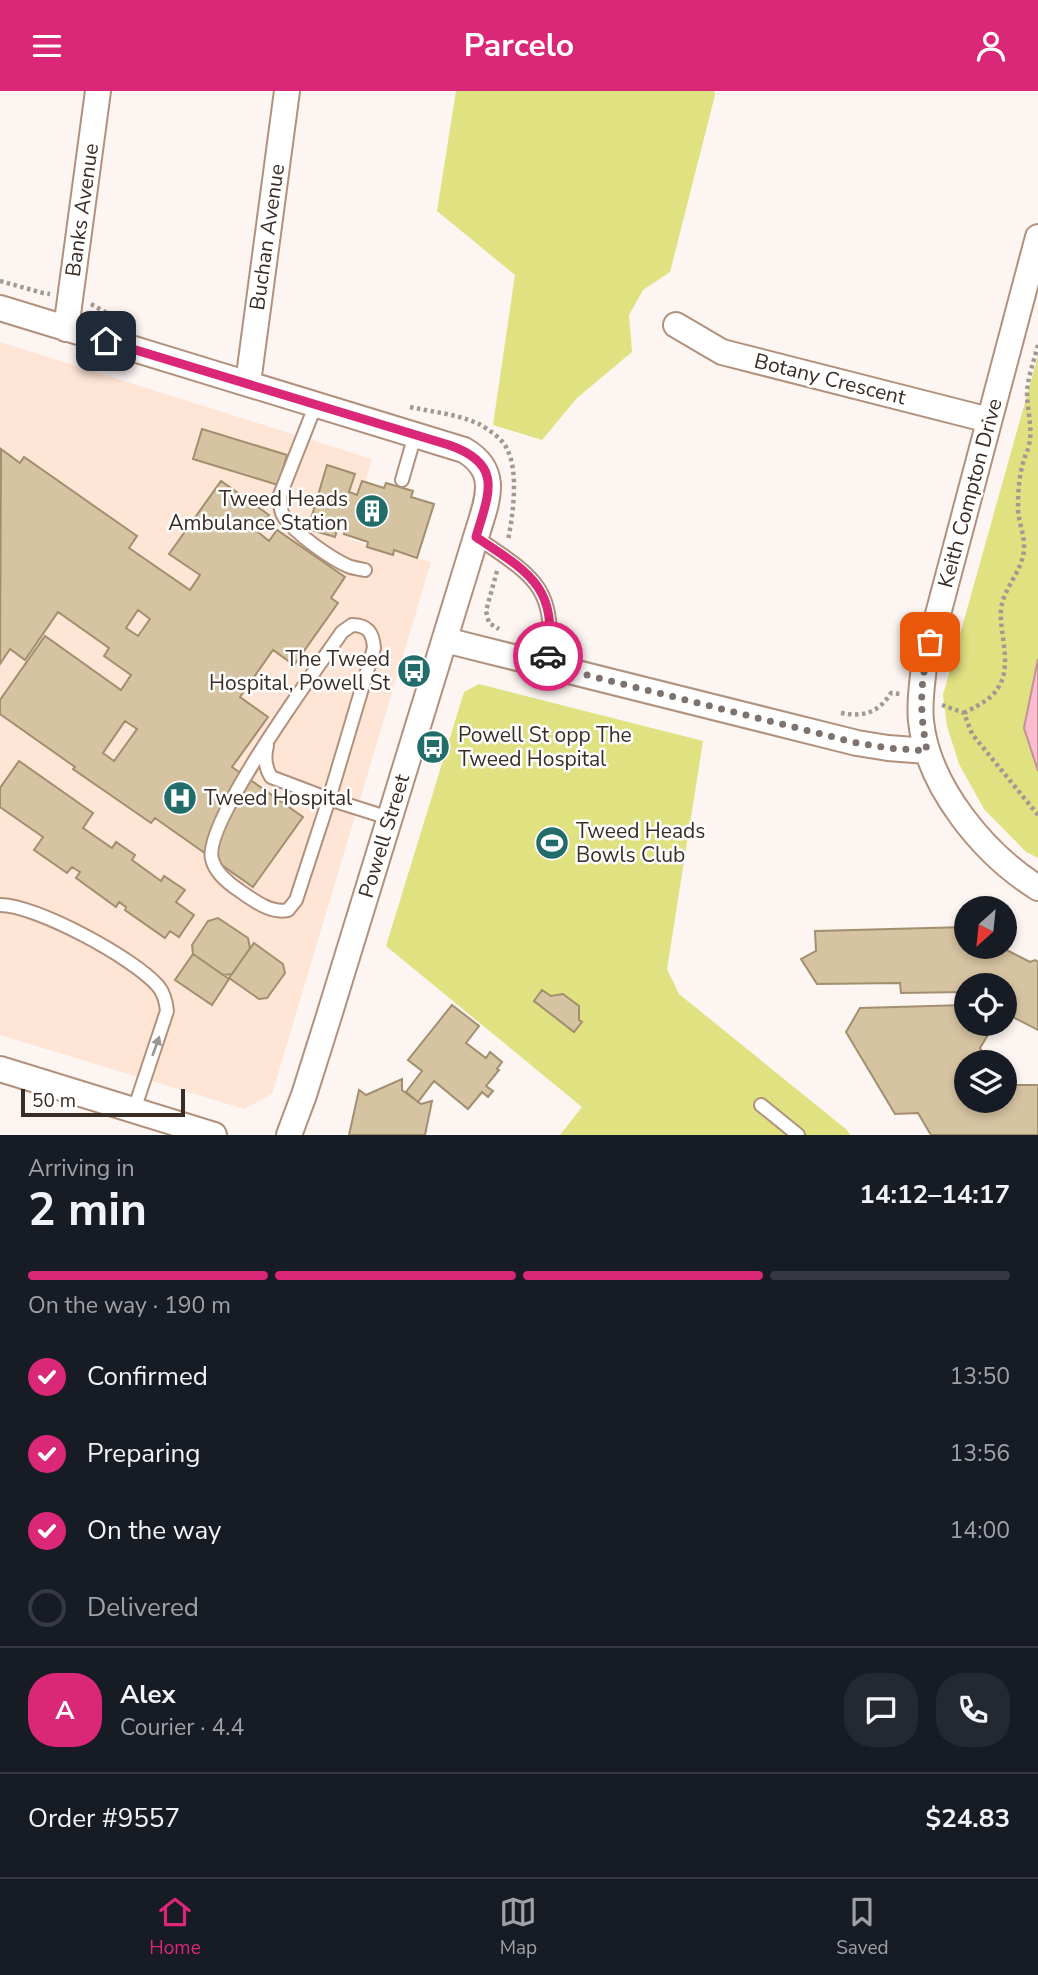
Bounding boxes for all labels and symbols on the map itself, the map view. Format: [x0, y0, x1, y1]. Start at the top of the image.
street label: Banks Avenue [59, 141, 105, 279]
street label: Buchan Avenue [243, 162, 291, 312]
pin [76, 311, 136, 371]
street label: Botany Crescent [751, 347, 909, 411]
street label: Keith Compton Drive [931, 395, 1009, 591]
place label: Tweed Heads Ambulance Station [168, 485, 348, 537]
building icon: Tweed Heads Ambulance Station [353, 492, 391, 530]
pin [900, 612, 960, 672]
courier [513, 621, 583, 691]
place label: The Tweed Hospital, Powell St [209, 645, 391, 697]
bus stop icon: The Tweed Hospital, Powell St [395, 652, 433, 690]
place label: Powell St opp The Tweed Hospital [458, 721, 632, 773]
bus stop icon: Powell St opp The Tweed Hospital [414, 728, 452, 766]
street label: Powell Street [352, 770, 416, 901]
hospital icon: Tweed Hospital [161, 779, 199, 817]
place label: Tweed Hospital [204, 784, 353, 812]
place label: Tweed Heads Bowls Club [576, 817, 705, 869]
sports icon: Tweed Heads Bowls Club [533, 824, 571, 862]
north arrow [954, 896, 1017, 959]
one-way arrow [151, 1035, 162, 1056]
scale bar [21, 1086, 186, 1118]

